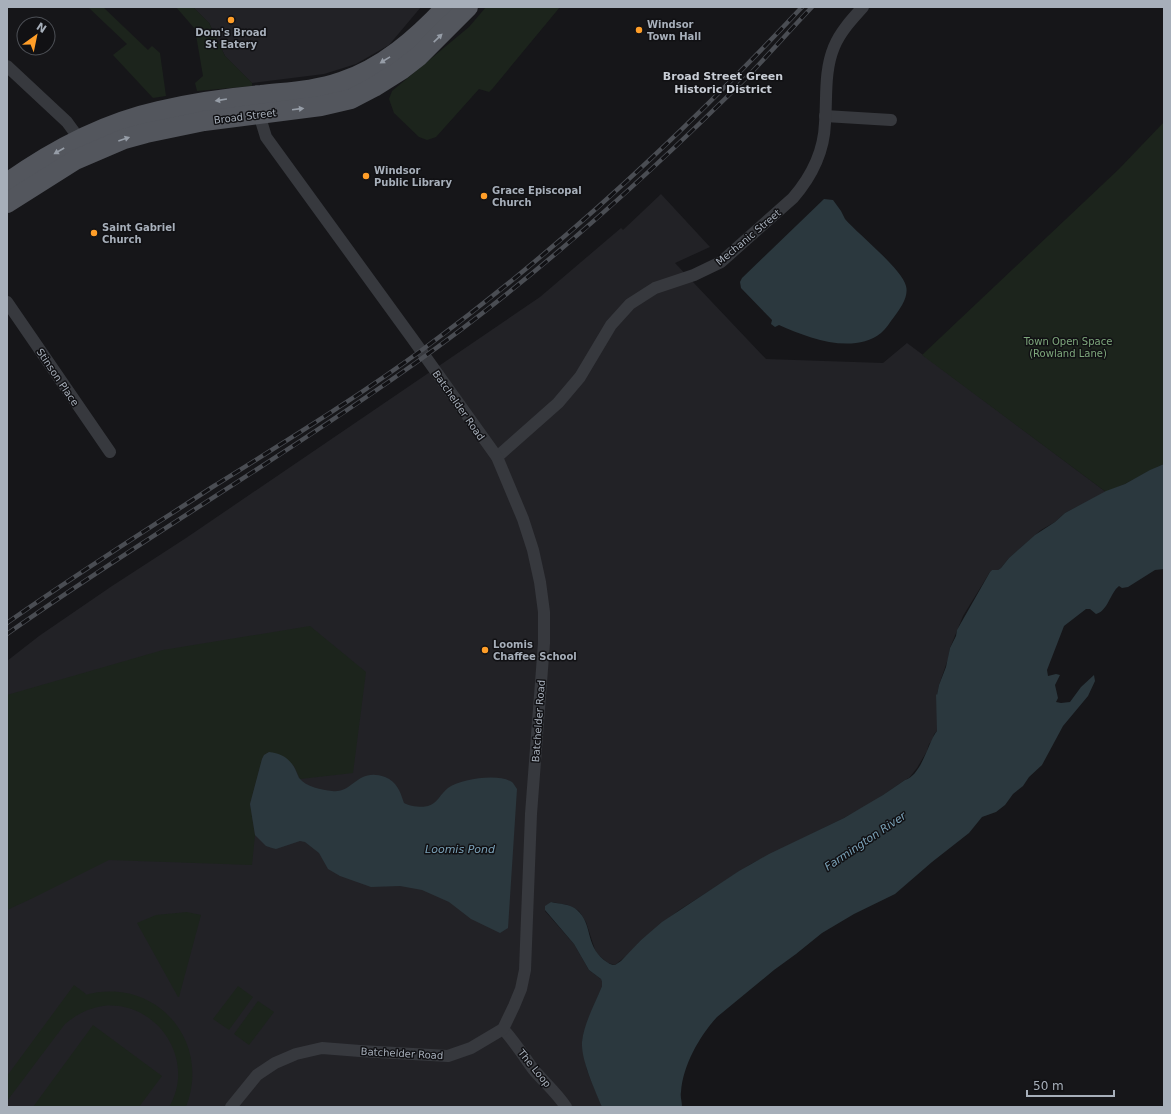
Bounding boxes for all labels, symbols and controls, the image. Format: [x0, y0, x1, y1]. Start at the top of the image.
marker: Dom's Broad St Eatery [226, 15, 236, 25]
north arrow [16, 16, 56, 56]
place label: Windsor Town Hall [647, 19, 701, 42]
text: N [34, 20, 49, 36]
marker: Windsor Town Hall [634, 25, 644, 35]
place label: Dom's Broad St Eatery [195, 27, 267, 50]
one-way arrow [433, 33, 443, 43]
one-way arrow [380, 56, 390, 64]
district label: Broad Street Green Historic District [663, 70, 783, 96]
one-way arrow [215, 98, 228, 104]
one-way arrow [292, 106, 304, 112]
street label: Broad Street [213, 107, 277, 126]
one-way arrow [119, 136, 131, 142]
one-way arrow [53, 148, 65, 155]
place label: Windsor Public Library [374, 165, 452, 188]
marker: Windsor Public Library [361, 171, 371, 181]
place label: Grace Episcopal Church [492, 185, 582, 208]
marker: Grace Episcopal Church [479, 191, 489, 201]
street label: Mechanic Street [714, 207, 783, 268]
place label: Saint Gabriel Church [102, 222, 175, 245]
marker: Saint Gabriel Church [89, 228, 99, 238]
park label: Town Open Space (Rowland Lane) [1023, 336, 1112, 359]
street label: Stinson Place [34, 347, 81, 408]
street label: Batchelder Road [430, 368, 487, 442]
place label: Loomis Chaffee School [493, 639, 577, 662]
marker: Loomis Chaffee School [480, 645, 490, 655]
street label: Batchelder Road [530, 679, 547, 763]
water label: Farmington River [822, 809, 910, 873]
water label: Loomis Pond [425, 843, 496, 856]
street label: Batchelder Road [360, 1046, 443, 1061]
street label: The Loop [515, 1046, 553, 1090]
scale bar [1027, 1072, 1114, 1098]
text: 50 m [1033, 1079, 1064, 1093]

